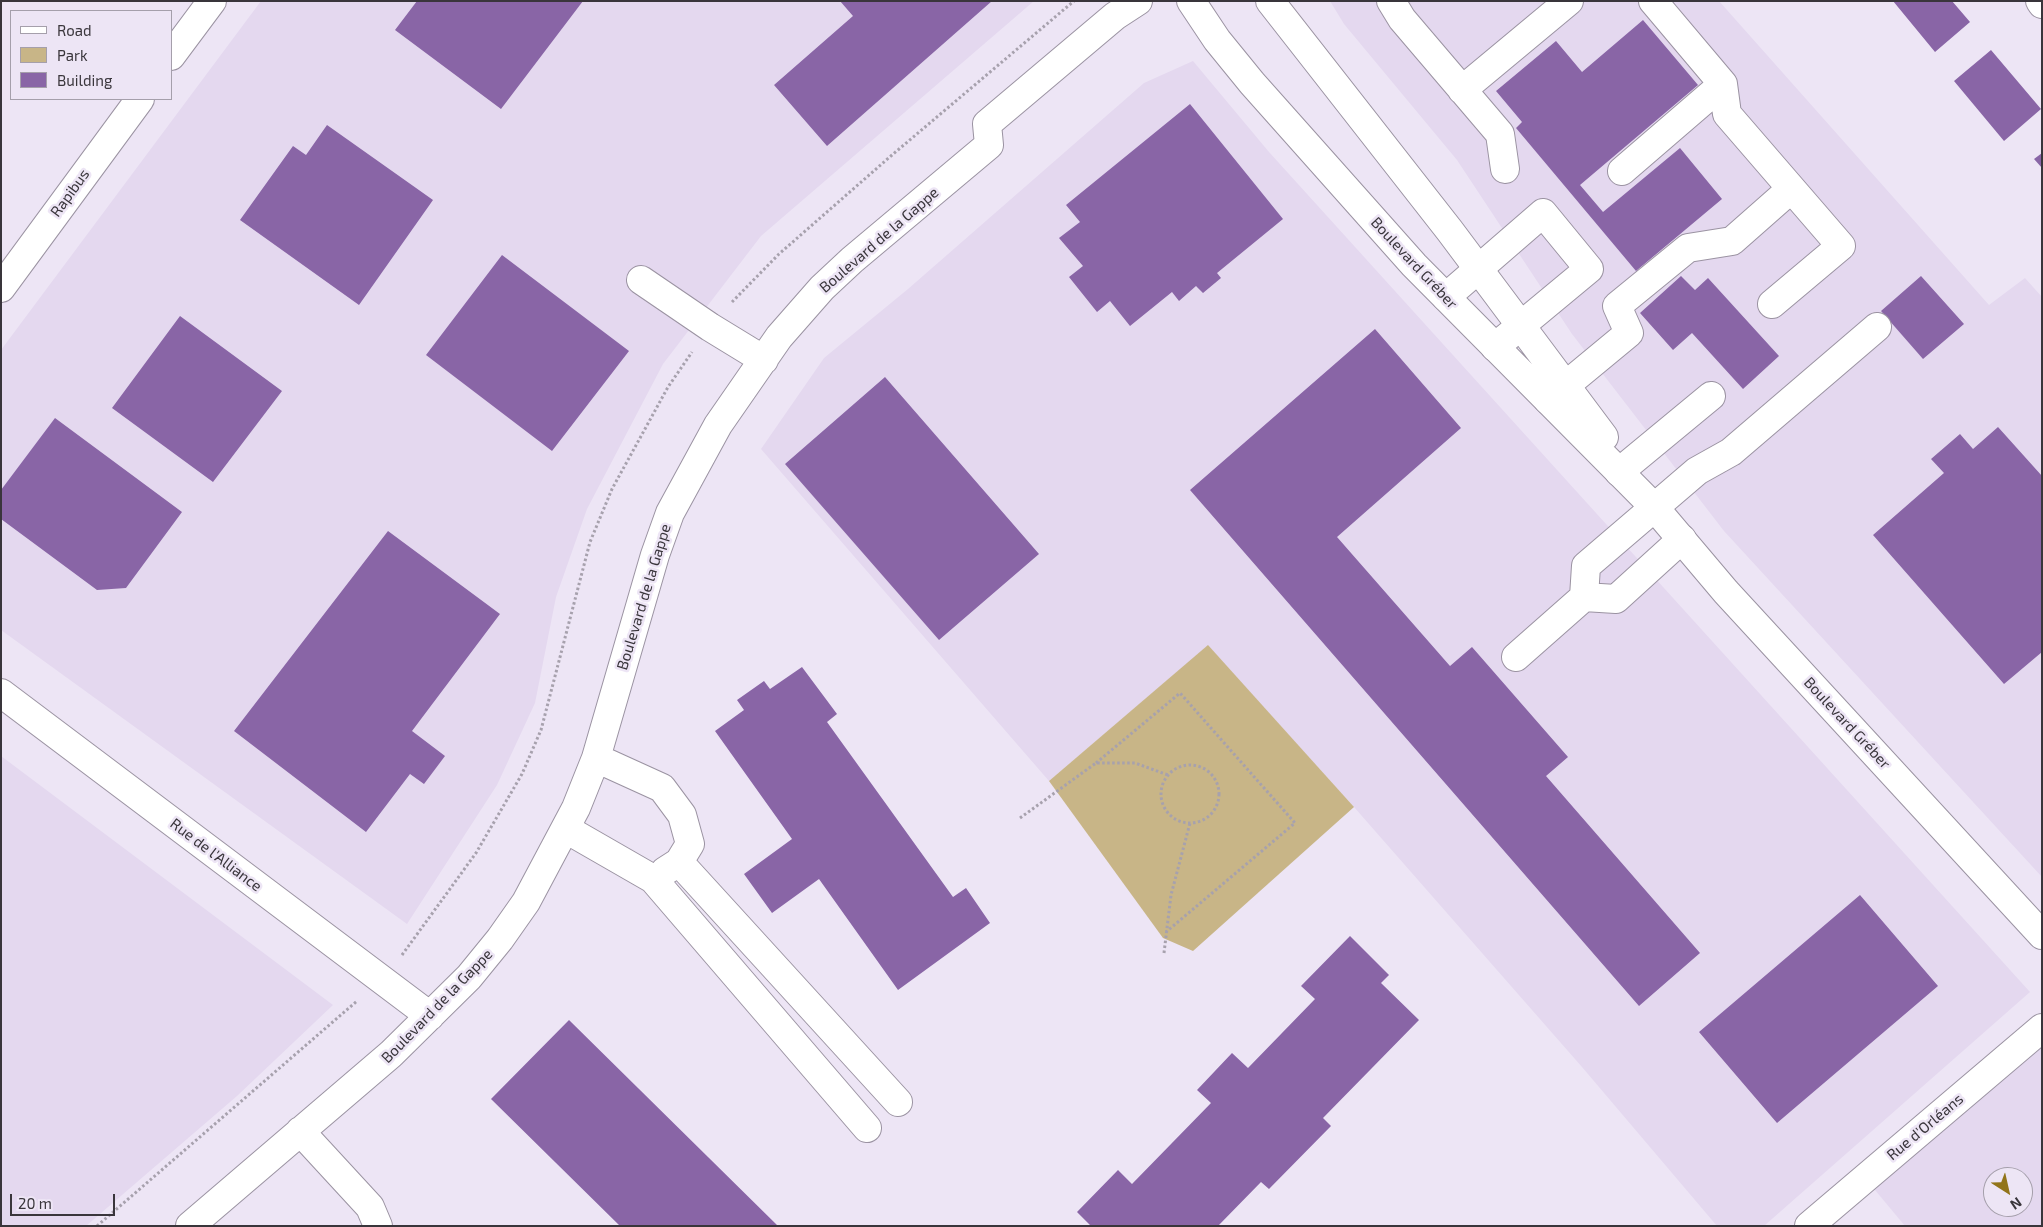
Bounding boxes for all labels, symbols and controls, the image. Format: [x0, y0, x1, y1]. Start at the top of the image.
legend [10, 10, 172, 100]
text: Road [57, 21, 92, 39]
text: Park [57, 46, 88, 64]
text: Building [57, 71, 112, 89]
street label: Rapibus [47, 166, 93, 220]
street label: Boulevard de la Gappe [816, 183, 942, 297]
street label: Boulevard Gréber [1367, 213, 1461, 313]
street label: Boulevard de la Gappe [613, 522, 675, 672]
street label: Boulevard Gréber [1800, 673, 1894, 773]
street label: Rue de l'Alliance [167, 815, 265, 895]
street label: Boulevard de la Gappe [378, 945, 496, 1067]
street label: Rue d'Orléans [1883, 1090, 1967, 1164]
north arrow [1983, 1167, 2033, 1217]
scale bar [12, 1184, 118, 1216]
text: 20 m [18, 1194, 52, 1212]
text: N [2007, 1194, 2025, 1214]

